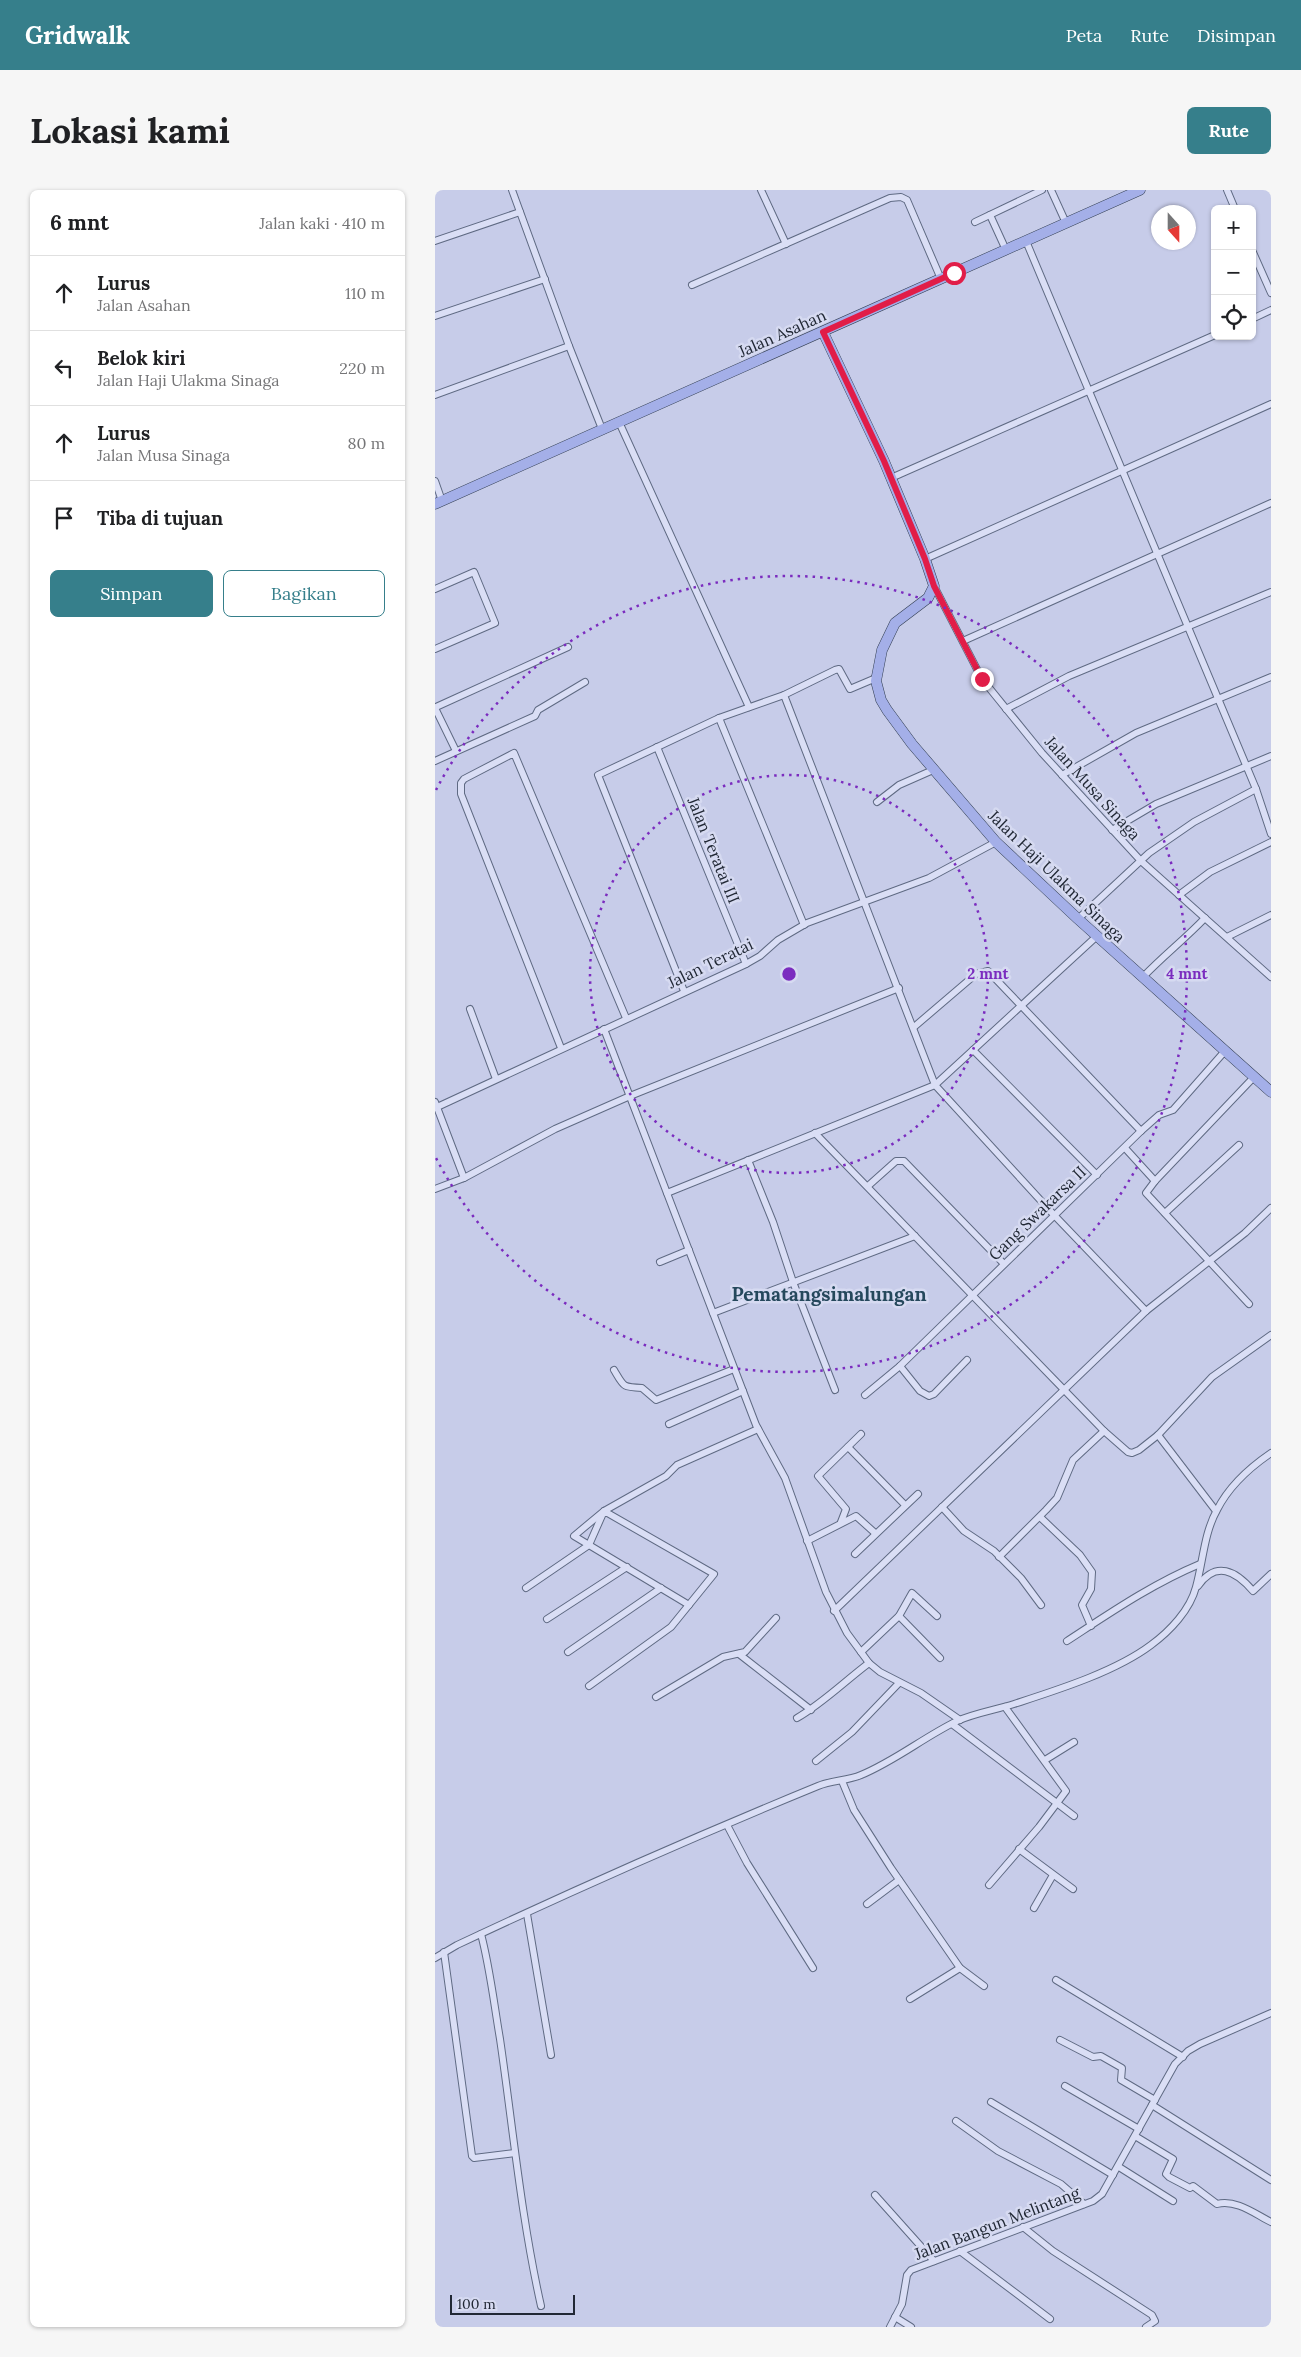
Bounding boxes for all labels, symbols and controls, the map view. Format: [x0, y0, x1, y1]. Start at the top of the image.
text: Gridwalk [25, 20, 130, 51]
text: Peta [1066, 24, 1102, 47]
text: Rute [1130, 24, 1169, 47]
text: Disimpan [1197, 24, 1276, 47]
button: Rute [1187, 107, 1271, 154]
text: Lokasi kami [30, 108, 230, 153]
north arrow [1151, 205, 1196, 250]
map controls [1211, 205, 1256, 340]
button: + [1211, 205, 1256, 250]
text: 6 mnt [50, 209, 109, 236]
text: Jalan kaki · 410 m [259, 213, 385, 233]
button: − [1211, 250, 1256, 295]
route start [943, 262, 966, 285]
text: Lurus [97, 271, 150, 295]
icon: ahead [50, 279, 78, 307]
text: 110 m [345, 283, 385, 303]
text: Jalan Asahan [97, 295, 191, 315]
button: locate [1211, 295, 1256, 340]
street label: Jalan Asahan [734, 305, 829, 362]
text: Belok kiri [97, 346, 186, 370]
icon: left [50, 354, 78, 382]
text: 220 m [339, 358, 385, 378]
text: Jalan Haji Ulakma Sinaga [97, 370, 280, 390]
text: Lurus [97, 421, 150, 445]
icon: ahead [50, 429, 78, 457]
text: 80 m [348, 433, 385, 453]
text: Jalan Musa Sinaga [97, 445, 230, 465]
icon: arrive [50, 504, 78, 532]
text: Tiba di tujuan [97, 506, 223, 530]
button: Simpan [50, 570, 213, 617]
button: Bagikan [223, 570, 385, 617]
route end [971, 668, 994, 691]
street label: Jalan Musa Sinaga [1040, 731, 1145, 844]
street label: Jalan Teratai III [683, 793, 744, 906]
street label: Jalan Haji Ulakma Sinaga [984, 805, 1130, 947]
street label: Jalan Teratai [663, 934, 756, 993]
text: 2 mnt [967, 964, 1010, 983]
text: 4 mnt [1166, 964, 1209, 983]
centre of rings [780, 965, 798, 983]
street label: Gang Swakarsa II [984, 1162, 1090, 1264]
district label: Pematangsimalungan [732, 1282, 927, 1306]
street label: Jalan Bangun Melintang [911, 2182, 1084, 2264]
scale bar [450, 2292, 575, 2315]
text: 100 m [457, 2295, 496, 2313]

